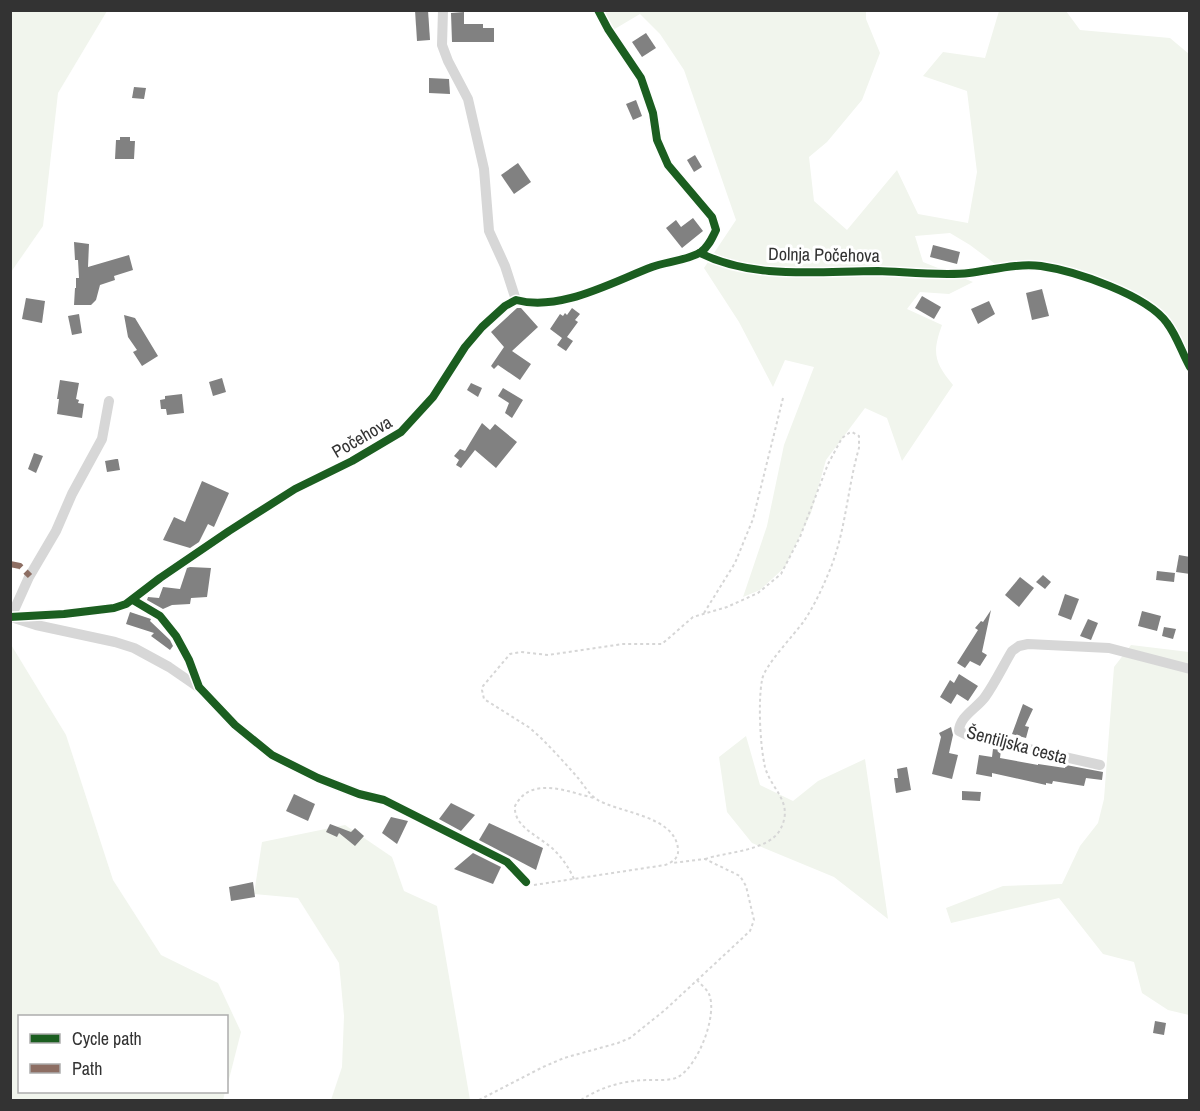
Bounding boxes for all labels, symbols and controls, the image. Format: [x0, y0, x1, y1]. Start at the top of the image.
street label: Dolnja Počehova [768, 241, 880, 268]
street label: Počehova [327, 409, 396, 464]
street label: Šentiljska cesta [964, 719, 1070, 770]
legend [18, 1015, 228, 1093]
text: Cycle path [72, 1026, 142, 1051]
text: Path [72, 1056, 102, 1081]

